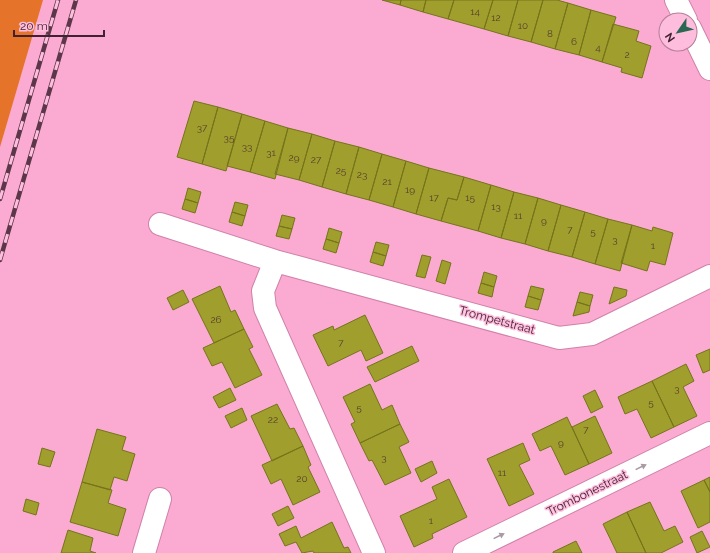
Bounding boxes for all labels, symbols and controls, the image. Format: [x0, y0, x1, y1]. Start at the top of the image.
house number: 14 [470, 6, 480, 17]
scale bar [14, 12, 104, 38]
house number: 12 [491, 12, 501, 23]
north arrow [658, 12, 698, 52]
text: 20 m [20, 19, 48, 33]
house number: 10 [518, 20, 528, 31]
house number: 8 [547, 28, 553, 39]
text: N [662, 30, 678, 44]
house number: 6 [571, 36, 577, 47]
house number: 4 [595, 42, 601, 53]
house number: 2 [624, 49, 630, 60]
house number: 37 [197, 122, 208, 133]
house number: 35 [224, 132, 235, 143]
house number: 33 [242, 141, 252, 152]
house number: 31 [266, 147, 277, 158]
house number: 29 [288, 152, 300, 163]
house number: 27 [311, 154, 322, 165]
house number: 25 [336, 165, 347, 176]
house number: 23 [357, 169, 367, 180]
house number: 21 [382, 176, 392, 187]
house number: 19 [405, 184, 415, 195]
house number: 17 [429, 192, 439, 203]
house number: 15 [465, 192, 475, 203]
house number: 13 [491, 201, 501, 212]
house number: 11 [514, 210, 523, 221]
house number: 9 [541, 215, 547, 226]
house number: 7 [567, 224, 573, 235]
house number: 5 [590, 226, 596, 237]
house number: 3 [612, 234, 618, 245]
house number: 1 [651, 240, 656, 251]
street label: Trompetstraat [458, 303, 536, 337]
house number: 26 [210, 314, 222, 325]
house number: 7 [338, 337, 344, 348]
house number: 3 [674, 383, 680, 394]
house number: 5 [648, 397, 654, 408]
house number: 5 [356, 402, 362, 413]
house number: 22 [268, 414, 278, 425]
house number: 7 [583, 424, 589, 435]
house number: 9 [558, 437, 564, 448]
house number: 3 [381, 452, 387, 463]
one-way arrow [635, 464, 646, 470]
house number: 11 [498, 467, 507, 478]
street label: Trombonestraat [544, 467, 630, 519]
house number: 20 [296, 473, 308, 484]
house number: 1 [429, 515, 434, 526]
one-way arrow [493, 533, 504, 539]

